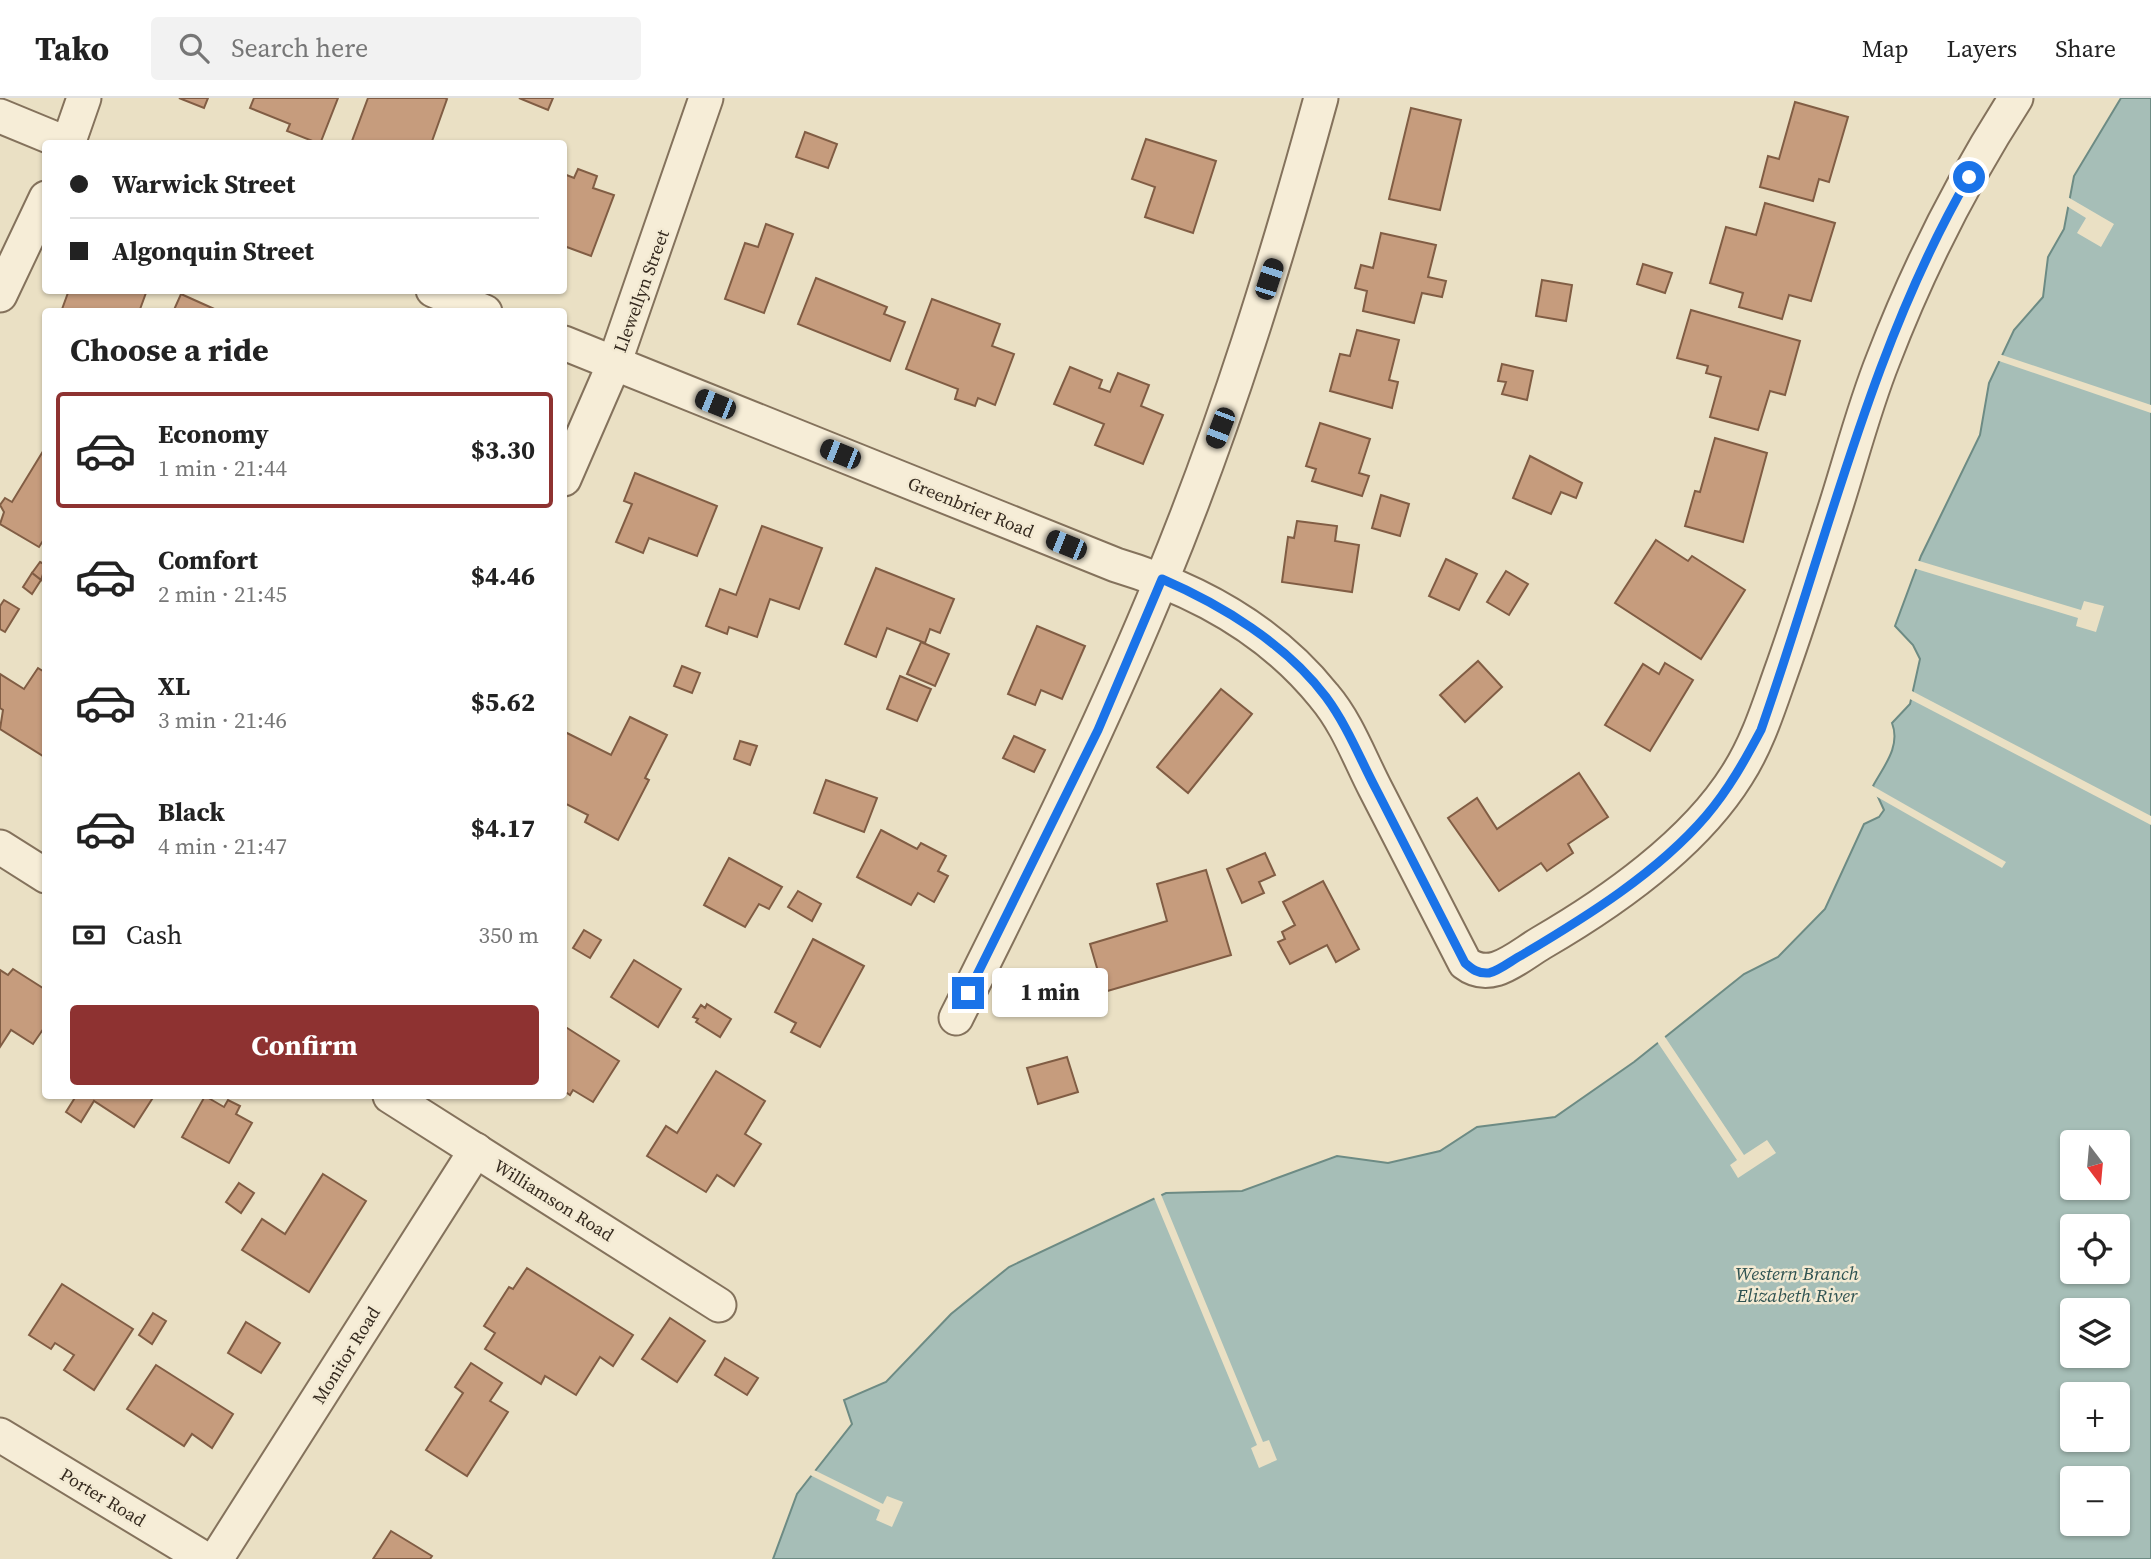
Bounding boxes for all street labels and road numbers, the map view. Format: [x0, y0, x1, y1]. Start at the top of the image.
street label: Llewellyn Street [607, 226, 675, 356]
street label: Greenbrier Road [904, 470, 1038, 544]
street label: Williamson Road [489, 1153, 619, 1247]
street label: Monitor Road [306, 1302, 386, 1408]
street label: Porter Road [56, 1462, 150, 1532]

